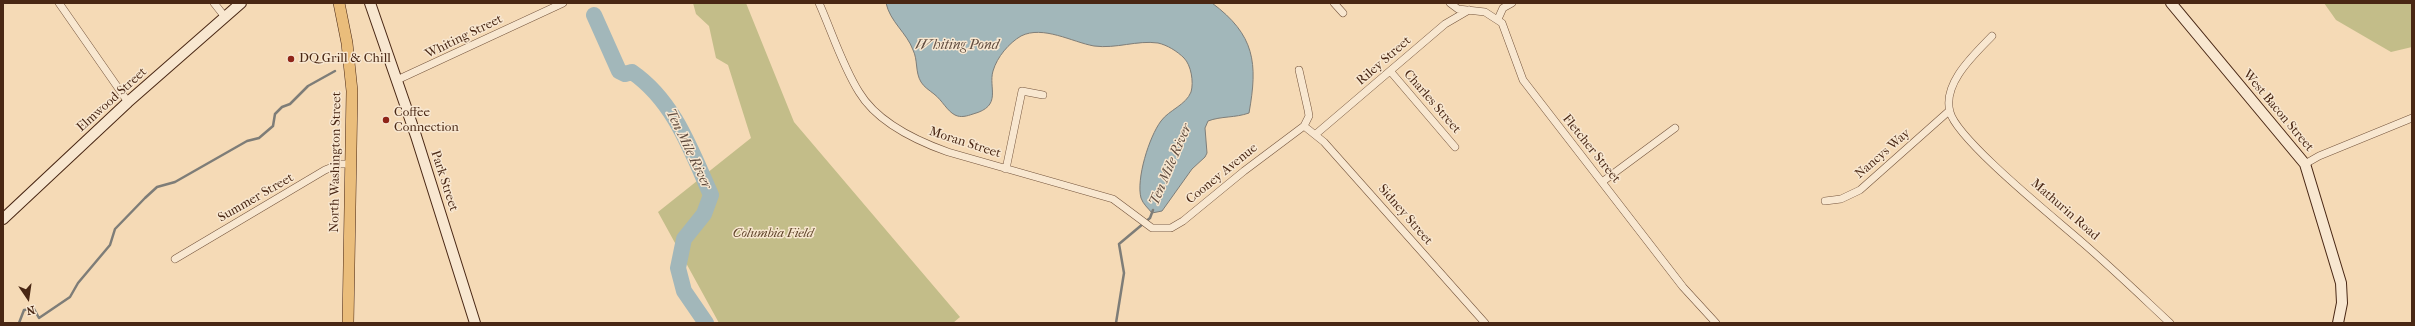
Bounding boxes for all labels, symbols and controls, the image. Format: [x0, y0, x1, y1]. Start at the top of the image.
street label: Whiting Street [423, 12, 505, 62]
street label: Riley Street [1354, 33, 1414, 89]
water label: Whiting Pond [915, 38, 999, 54]
place label: DQ Grill & Chill [299, 51, 391, 67]
marker: DQ Grill & Chill [286, 54, 296, 64]
street label: Elmwood Street [74, 64, 150, 136]
street label: Charles Street [1400, 67, 1464, 137]
street label: West Bacon Street [2239, 67, 2317, 155]
street label: North Washington Street [327, 92, 345, 232]
place label: Coffee Connection [394, 105, 459, 136]
water label: Ten Mile River [661, 106, 715, 192]
street label: Fletcher Street [1559, 112, 1623, 186]
marker: Coffee Connection [381, 115, 391, 125]
water label: Ten Mile River [1146, 122, 1196, 208]
street label: Moran Street [927, 124, 1003, 162]
street label: Nancys Way [1852, 126, 1914, 182]
street label: Cooney Avenue [1183, 140, 1261, 208]
street label: Park Street [427, 149, 461, 213]
street label: Summer Street [215, 170, 297, 226]
street label: Mathurin Road [2028, 176, 2102, 244]
street label: Sidney Street [1374, 181, 1436, 249]
park label: Columbia Field [733, 226, 813, 242]
north arrow [8, 278, 48, 318]
text: N [25, 303, 36, 317]

